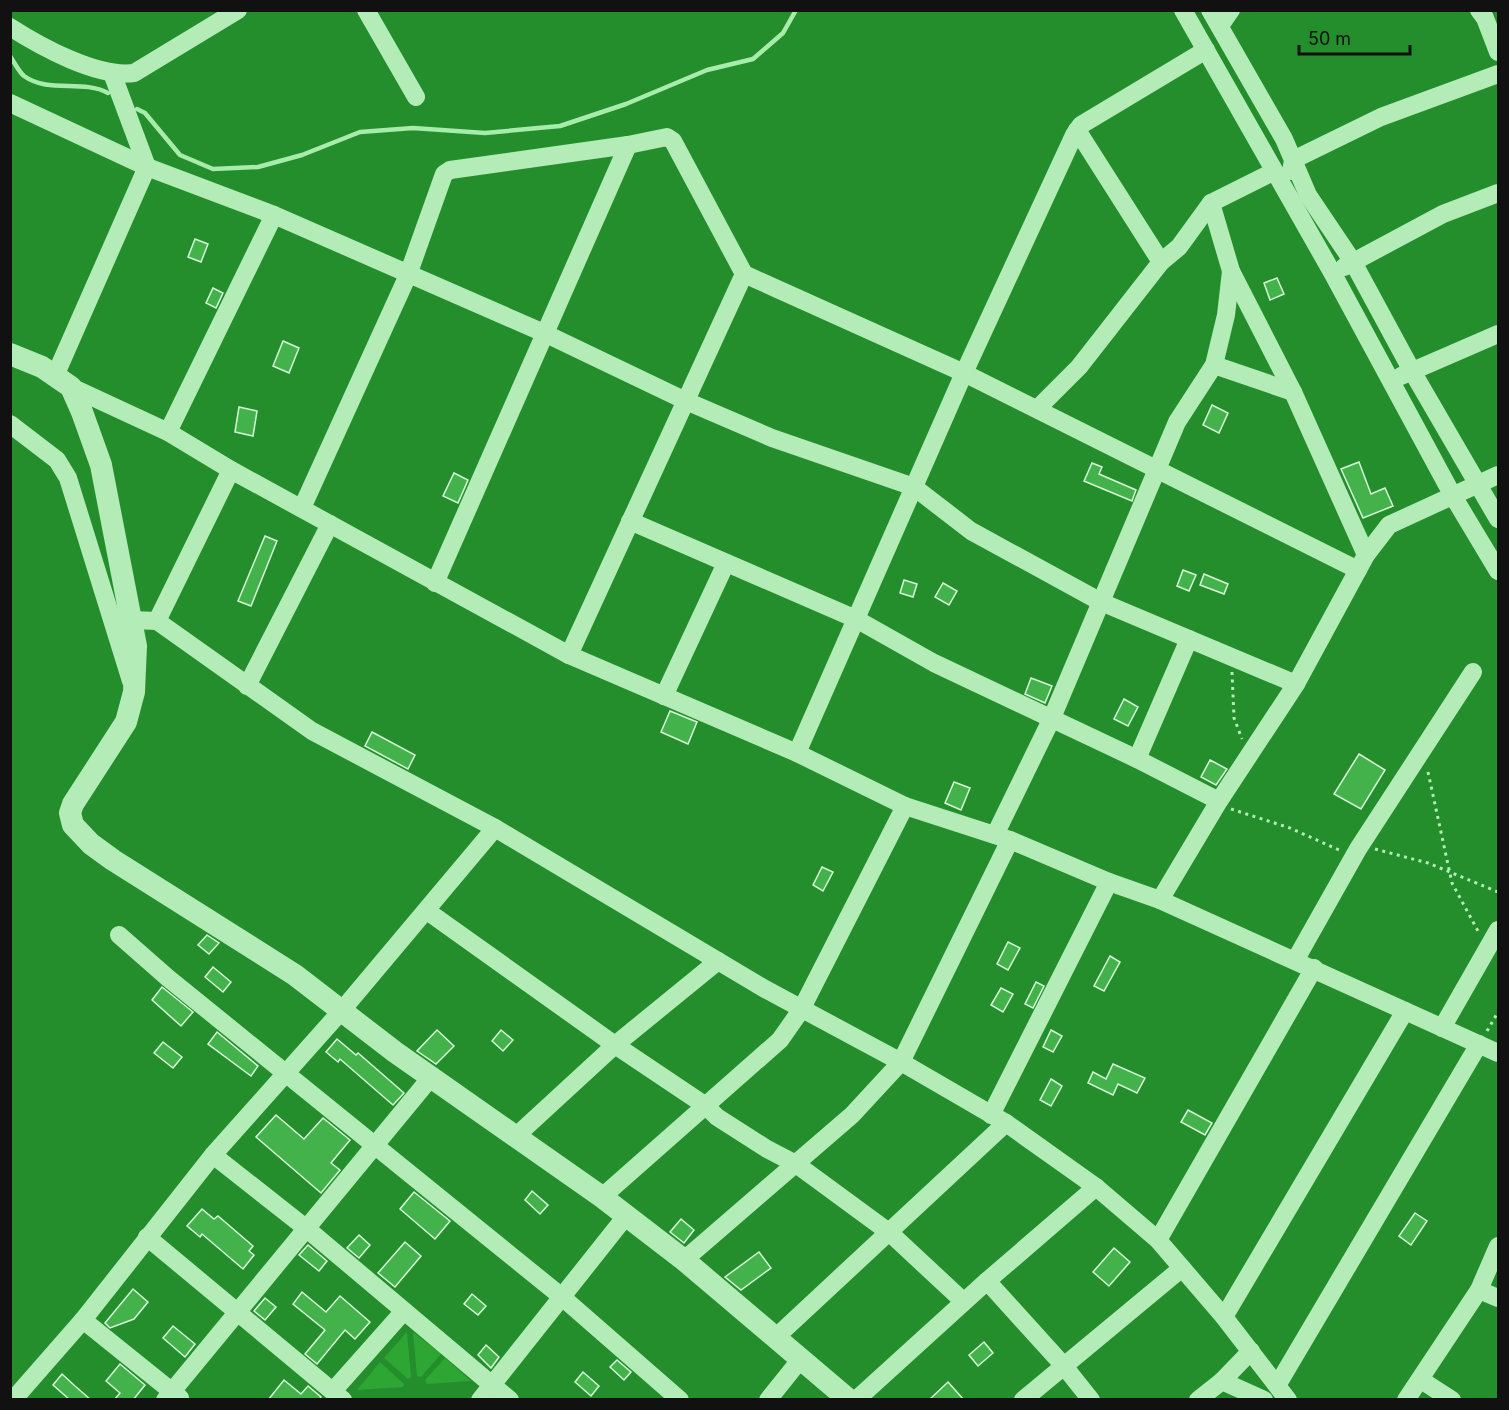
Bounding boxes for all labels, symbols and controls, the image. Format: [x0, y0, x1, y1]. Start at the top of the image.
scale bar [1299, 18, 1410, 56]
text: 50 m [1308, 28, 1351, 49]

